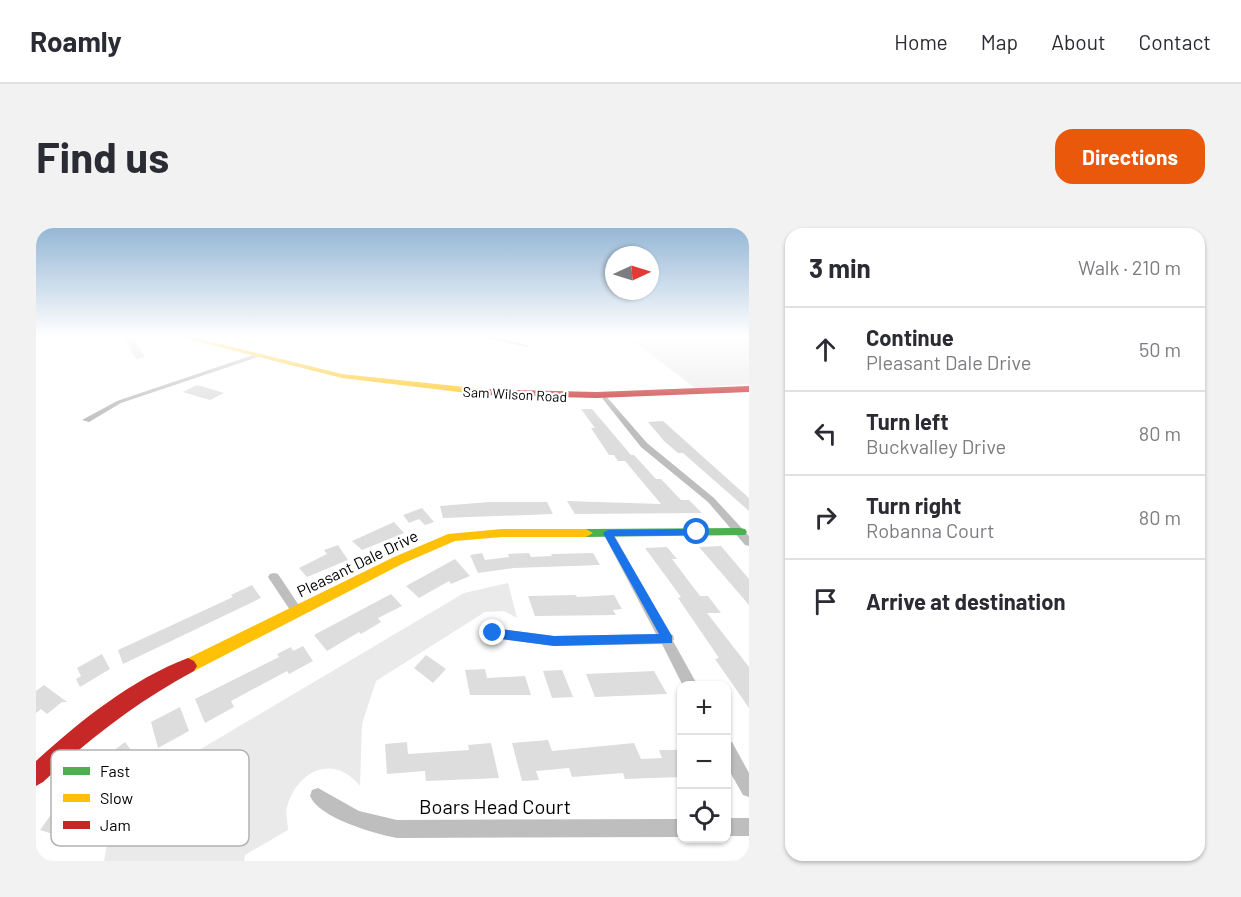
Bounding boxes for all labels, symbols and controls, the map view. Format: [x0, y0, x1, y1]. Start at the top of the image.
text: Roamly [30, 24, 122, 58]
text: Home [894, 29, 948, 54]
text: Map [981, 29, 1018, 54]
text: About [1051, 29, 1106, 54]
text: Contact [1139, 29, 1211, 54]
button: Directions [1055, 129, 1205, 184]
text: Find us [36, 131, 169, 181]
north arrow [605, 246, 659, 300]
text: 3 min [809, 252, 871, 283]
text: Walk · 210 m [1078, 255, 1181, 279]
text: Continue [866, 324, 954, 350]
icon: ahead [809, 333, 842, 366]
text: 50 m [1139, 337, 1181, 361]
text: Pleasant Dale Drive [866, 350, 1031, 374]
street label: Sam Wilson Road [462, 383, 568, 405]
text: Turn left [866, 408, 949, 434]
icon: left [809, 417, 842, 450]
text: 80 m [1139, 421, 1181, 445]
text: Buckvalley Drive [866, 434, 1006, 458]
text: Turn right [866, 492, 961, 518]
icon: right [809, 501, 842, 534]
text: 80 m [1139, 505, 1181, 529]
route start [683, 518, 709, 544]
text: Robanna Court [866, 518, 995, 542]
street label: Pleasant Dale Drive [293, 525, 421, 601]
icon: arrive [809, 585, 842, 618]
text: Arrive at destination [866, 588, 1065, 614]
route end [479, 619, 505, 645]
map controls [677, 681, 731, 843]
button: + [677, 681, 731, 735]
button: − [677, 735, 731, 789]
legend [51, 750, 249, 846]
text: Fast [100, 761, 130, 780]
text: Slow [100, 788, 133, 807]
button: locate [677, 789, 731, 843]
street label: Boars Head Court [419, 794, 571, 818]
text: Jam [100, 815, 131, 834]

